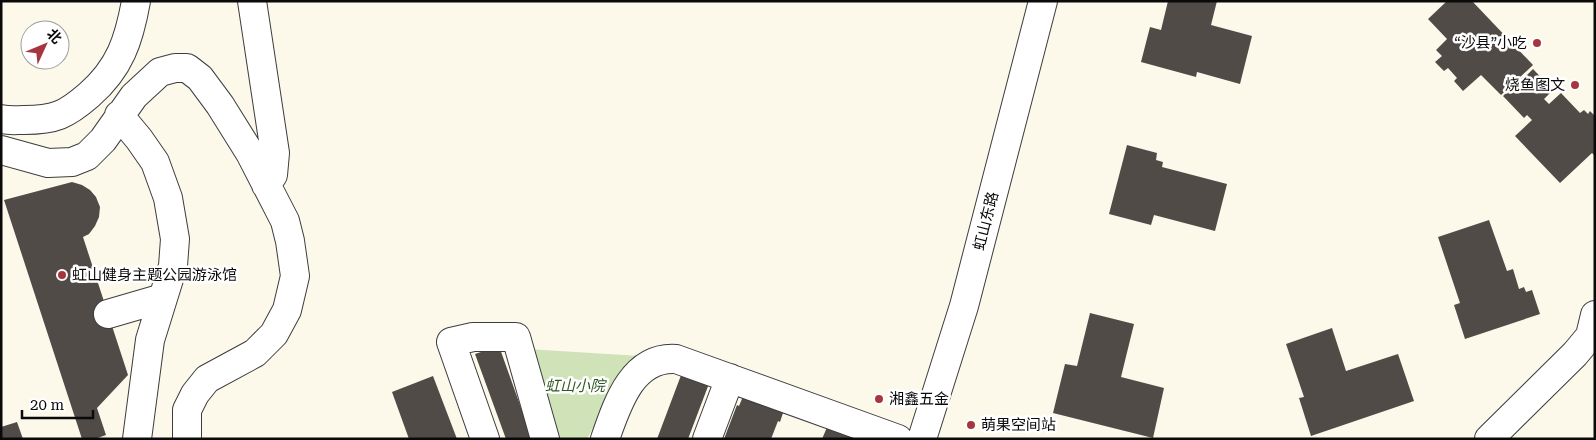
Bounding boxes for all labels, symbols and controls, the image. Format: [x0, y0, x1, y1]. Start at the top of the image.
north arrow [20, 20, 70, 70]
text: 北 [44, 25, 65, 47]
place label: “沙县”小吃 [1454, 34, 1527, 52]
marker: “沙县”小吃 [1531, 37, 1543, 49]
place label: 烧鱼图文 [1505, 76, 1565, 94]
marker: 烧鱼图文 [1569, 79, 1581, 91]
street label: 虹山东路 [970, 190, 1002, 252]
place label: 虹山健身主题公园游泳馆 [72, 266, 237, 284]
marker: 虹山健身主题公园游泳馆 [56, 269, 68, 281]
park label: 虹山小院 [545, 377, 607, 395]
scale bar [22, 388, 94, 420]
place label: 湘鑫五金 [889, 390, 949, 408]
marker: 湘鑫五金 [873, 393, 885, 405]
text: 20 m [30, 396, 65, 414]
place label: 萌果空间站 [981, 416, 1056, 434]
marker: 萌果空间站 [965, 419, 977, 431]

